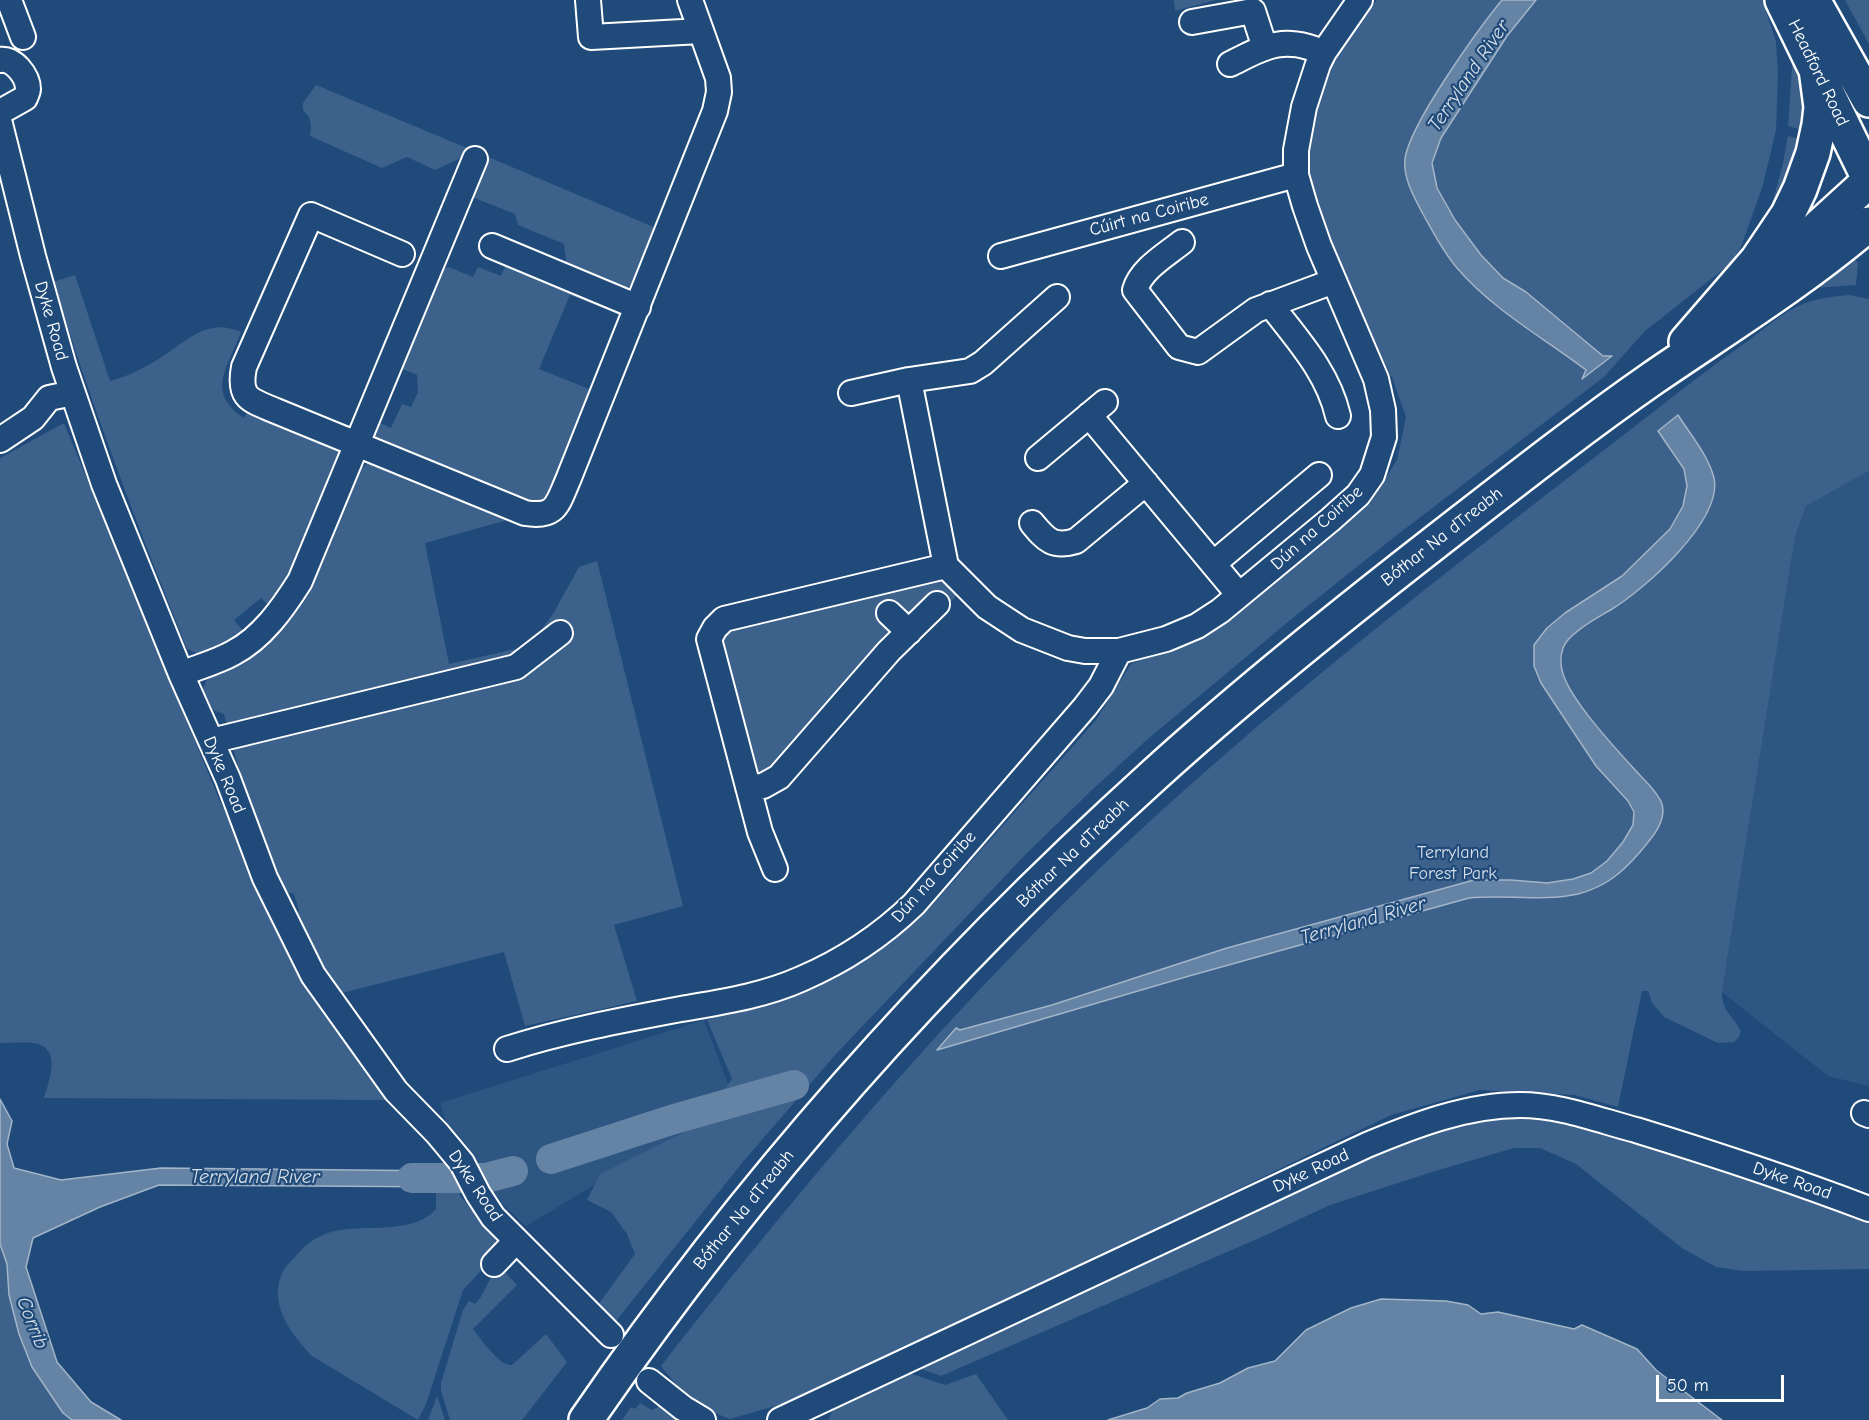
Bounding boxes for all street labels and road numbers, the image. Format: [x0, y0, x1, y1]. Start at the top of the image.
street label: Headford Road [1783, 16, 1853, 130]
street label: Cúirt na Coiribe [1087, 189, 1211, 241]
street label: Dyke Road [29, 279, 73, 363]
street label: Dún na Coiribe [1267, 481, 1367, 575]
street label: Bóthar Na dTreabh [1377, 483, 1507, 591]
street label: Dyke Road [198, 733, 250, 817]
street label: Bóthar Na dTreabh [1012, 794, 1134, 912]
street label: Dún na Coiribe [887, 827, 981, 927]
street label: Dyke Road [1269, 1144, 1353, 1198]
street label: Dyke Road [443, 1146, 507, 1226]
street label: Bóthar Na dTreabh [689, 1146, 799, 1274]
street label: Dyke Road [1750, 1158, 1834, 1204]

